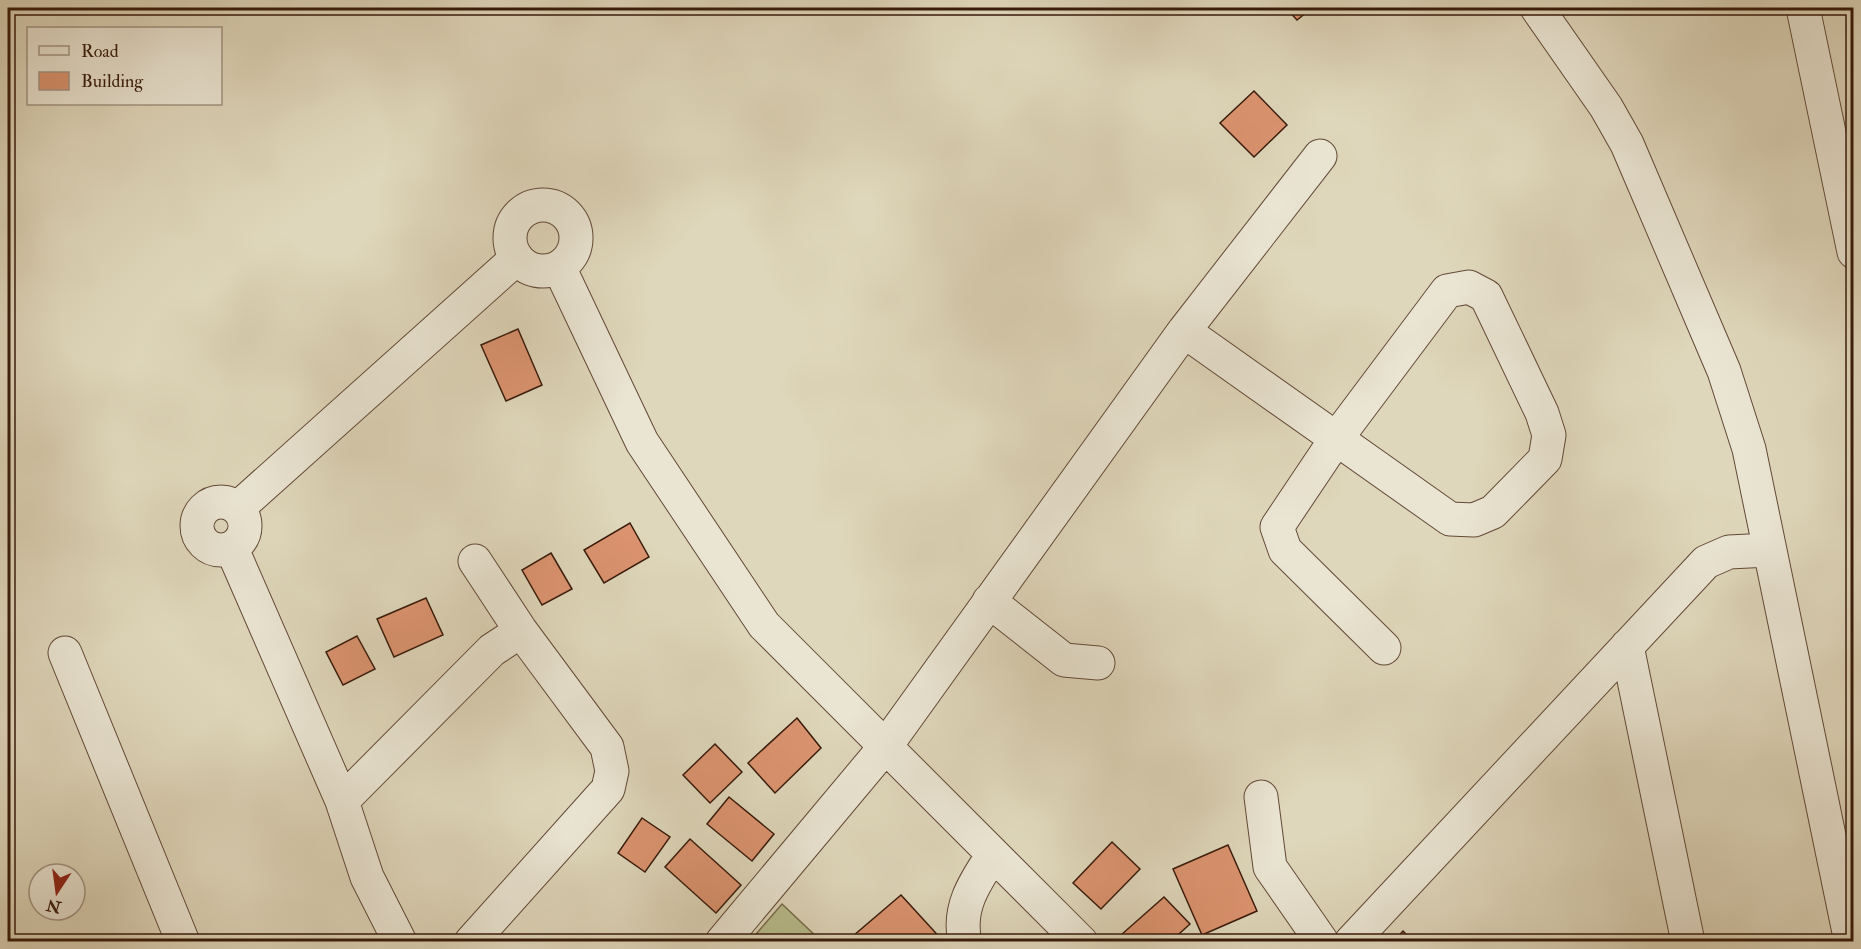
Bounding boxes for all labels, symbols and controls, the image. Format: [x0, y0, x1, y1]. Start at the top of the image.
legend [27, 27, 222, 105]
text: Road [81, 40, 119, 63]
text: Building [81, 70, 144, 93]
north arrow [27, 862, 87, 922]
text: N [44, 894, 64, 917]

